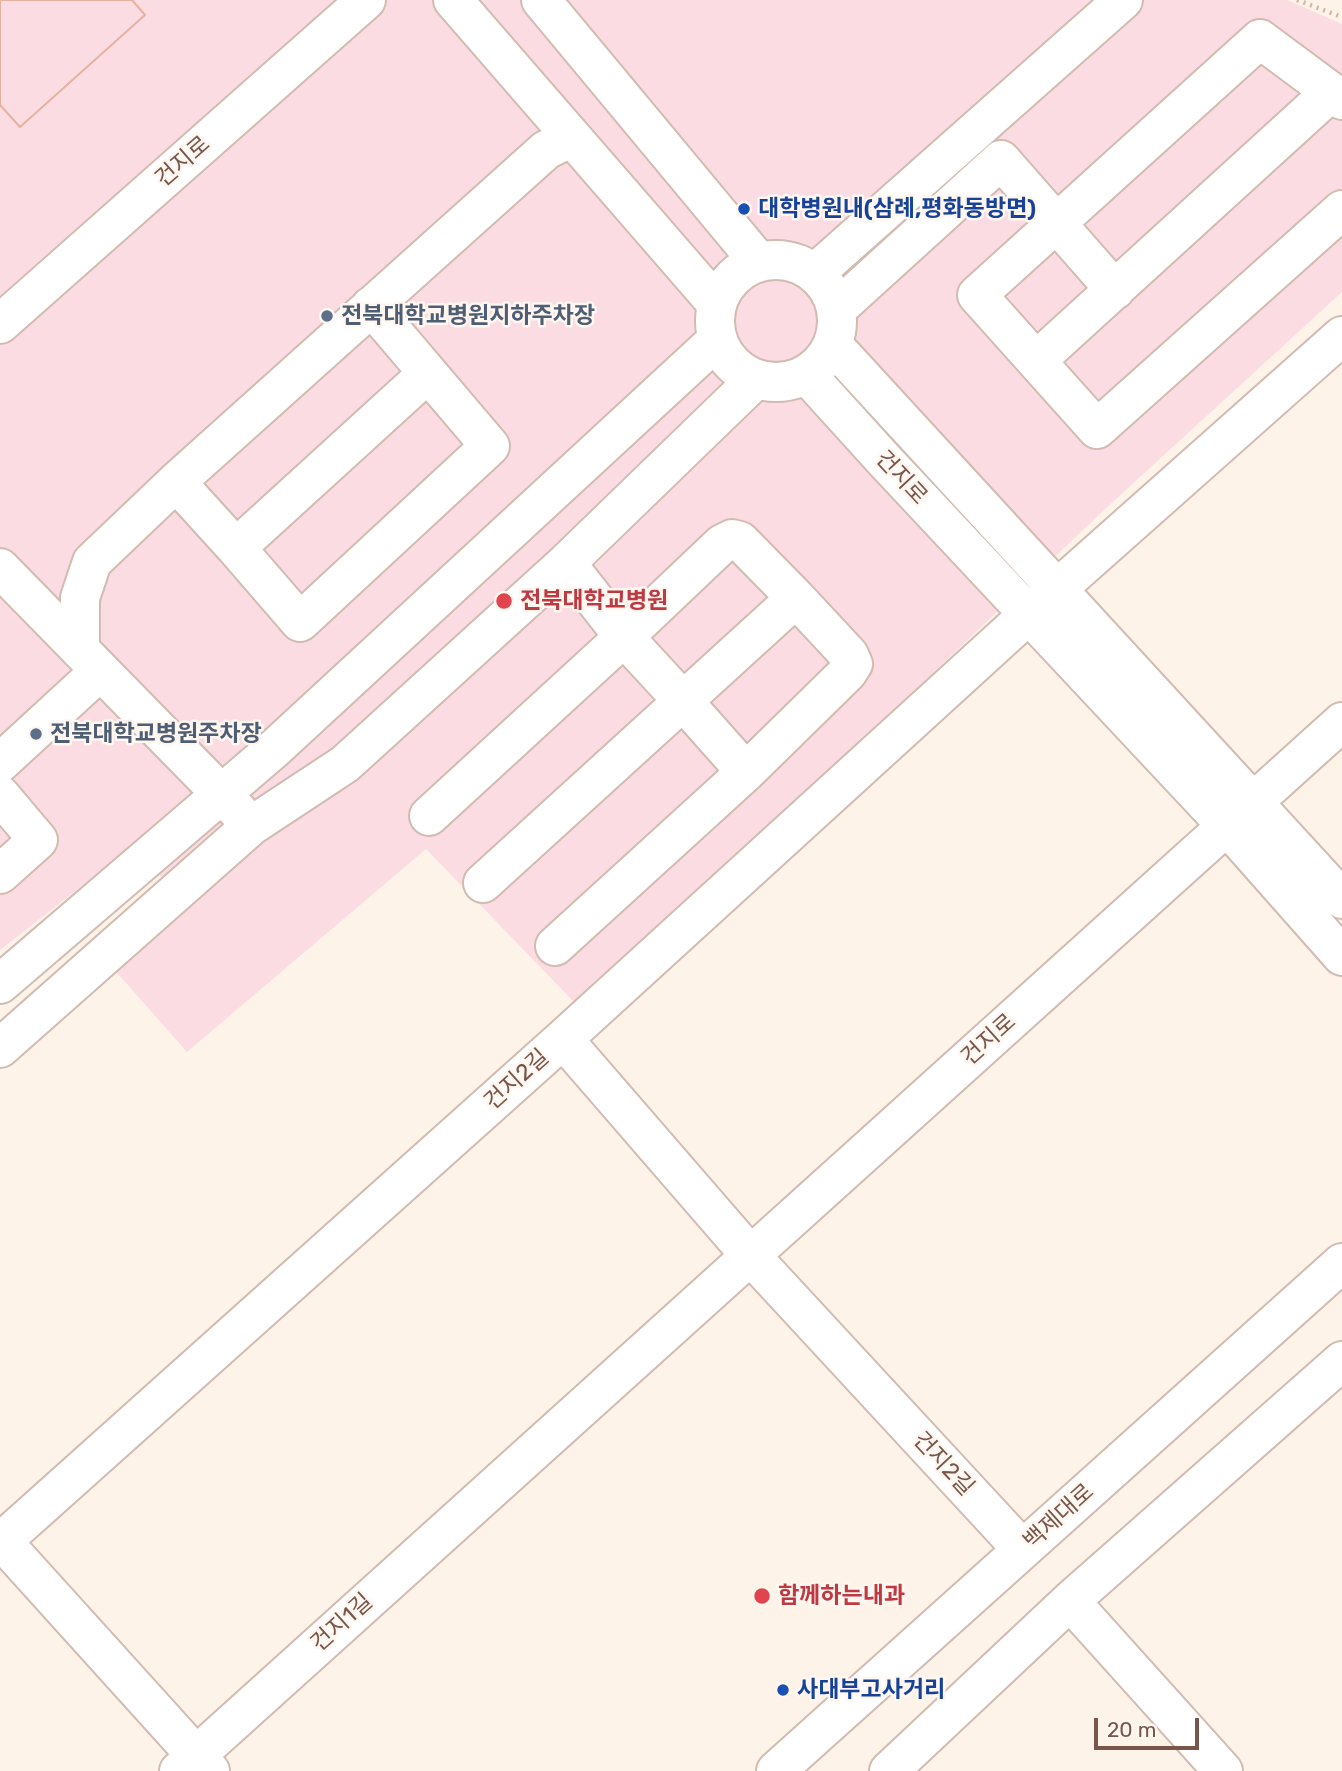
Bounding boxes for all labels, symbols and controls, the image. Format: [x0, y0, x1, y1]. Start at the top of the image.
street label: 건지로 [150, 131, 216, 193]
place label: 대학병원내(삼례,평화동방면) [758, 195, 1036, 223]
marker: 대학병원내(삼례,평화동방면) [736, 201, 752, 217]
place label: 전북대학교병원지하주차장 [341, 302, 595, 330]
marker: 전북대학교병원지하주차장 [319, 308, 335, 324]
street label: 건지로 [869, 445, 933, 511]
place label: 전북대학교병원 [520, 587, 668, 615]
marker: 전북대학교병원 [494, 591, 514, 611]
place label: 전북대학교병원주차장 [50, 720, 262, 748]
marker: 전북대학교병원주차장 [28, 726, 44, 742]
street label: 건지로 [956, 1009, 1022, 1071]
street label: 건지2길 [479, 1044, 555, 1116]
street label: 건지2길 [907, 1426, 979, 1502]
street label: 백제대로 [1018, 1478, 1100, 1556]
place label: 함께하는내과 [778, 1582, 905, 1610]
marker: 함께하는내과 [752, 1586, 772, 1606]
street label: 건지1길 [306, 1588, 378, 1658]
place label: 사대부고사거리 [797, 1676, 945, 1704]
marker: 사대부고사거리 [775, 1682, 791, 1698]
scale bar [1097, 1704, 1202, 1748]
text: 20 m [1107, 1717, 1156, 1742]

